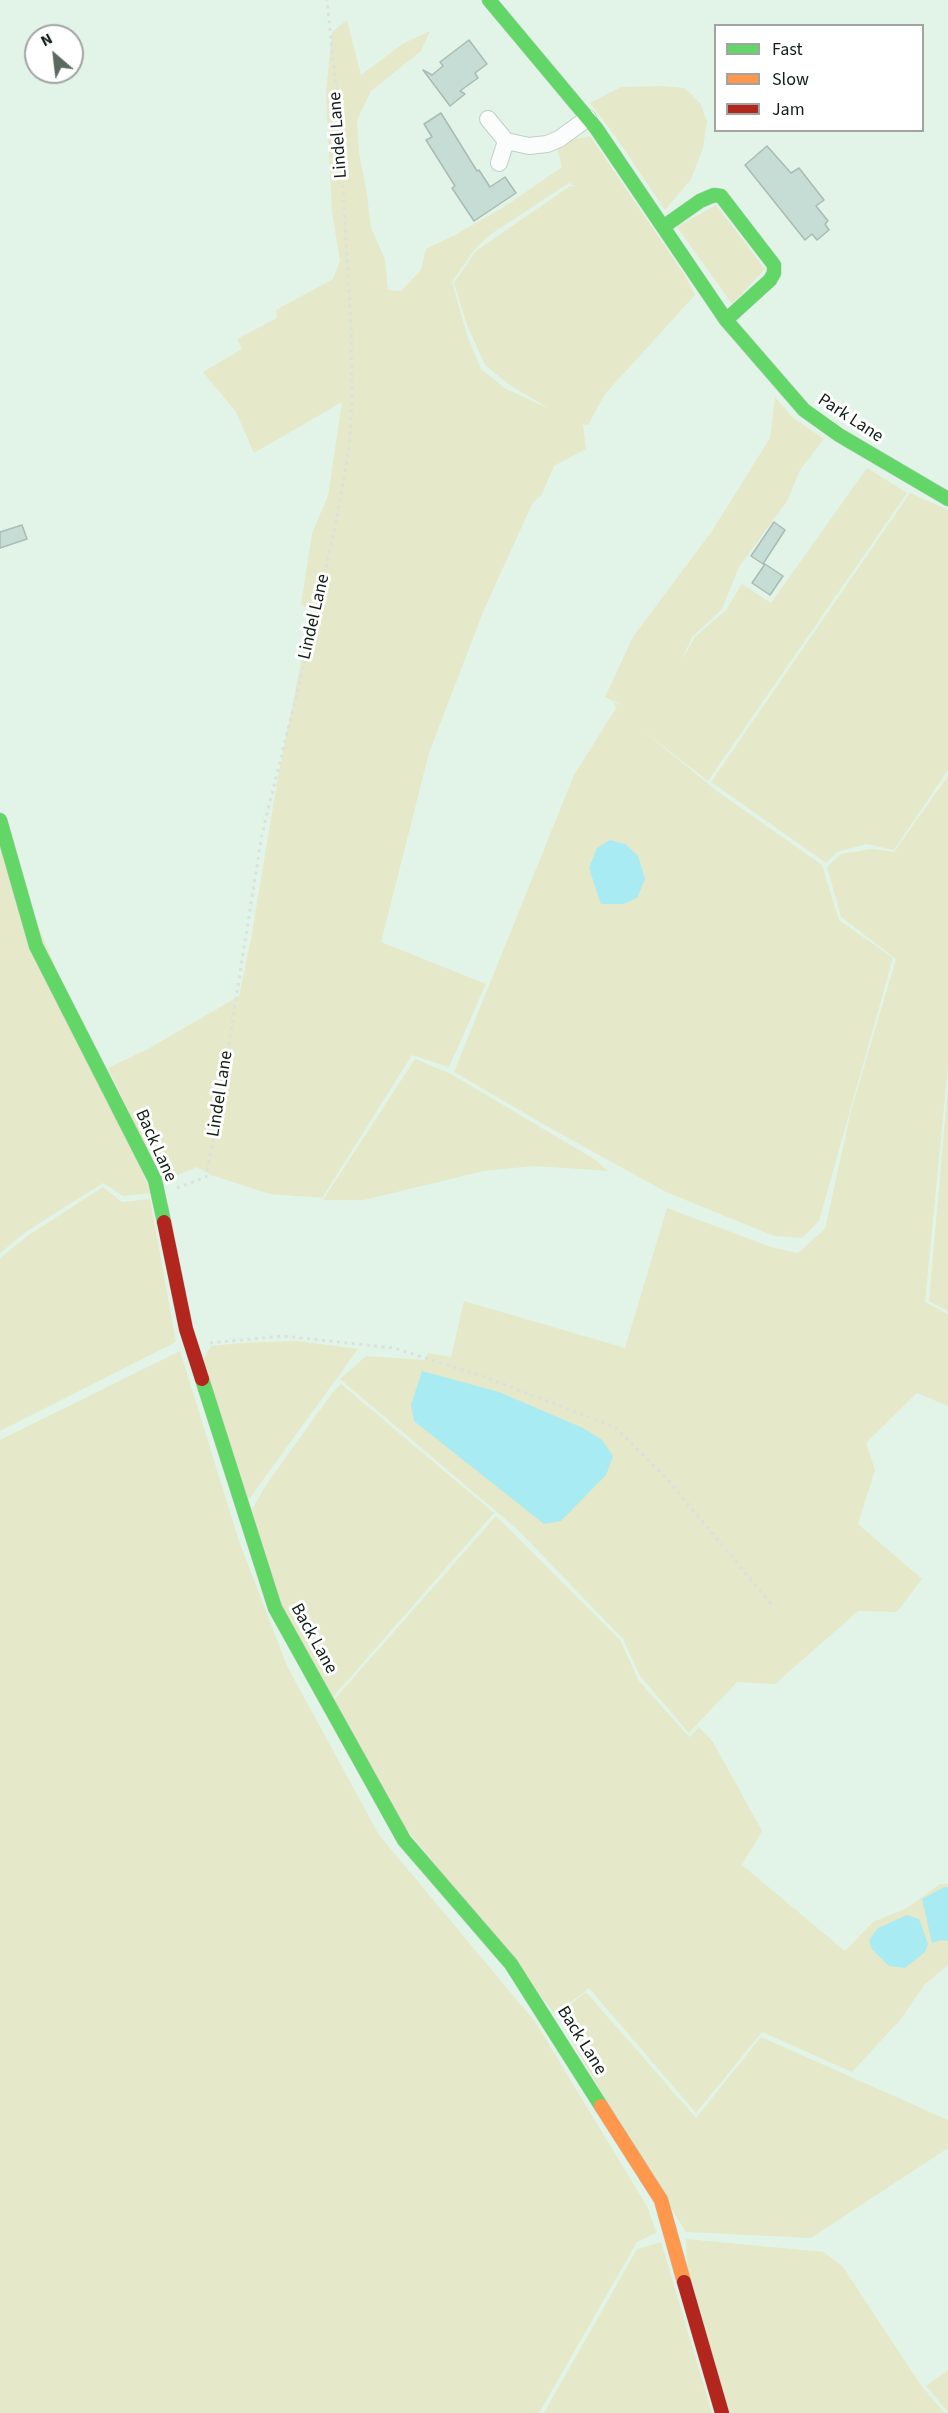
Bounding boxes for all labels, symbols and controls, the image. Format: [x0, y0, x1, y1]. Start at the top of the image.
north arrow [24, 24, 84, 84]
legend [714, 24, 924, 132]
text: N [37, 28, 56, 52]
text: Fast [772, 37, 803, 62]
text: Slow [772, 67, 809, 92]
street label: Lindel Lane [325, 91, 353, 179]
text: Jam [772, 97, 805, 122]
street label: Park Lane [813, 390, 887, 448]
street label: Lindel Lane [295, 572, 335, 662]
street label: Lindel Lane [204, 1049, 238, 1139]
street label: Back Lane [129, 1106, 181, 1186]
street label: Back Lane [285, 1600, 341, 1678]
street label: Back Lane [551, 2003, 611, 2079]

